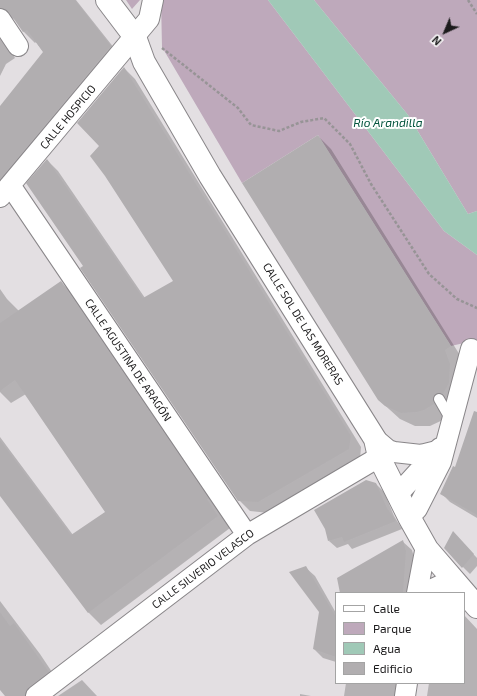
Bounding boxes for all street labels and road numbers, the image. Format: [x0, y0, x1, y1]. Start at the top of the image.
street label: CALLE HOSPICIO [37, 82, 99, 152]
street label: CALLE SOL DE LAS MORERAS [260, 261, 346, 387]
street label: CALLE AGUSTINA DE ARAGÓN [82, 296, 174, 424]
street label: CALLE SILVERIO VELASCO [149, 526, 257, 612]

